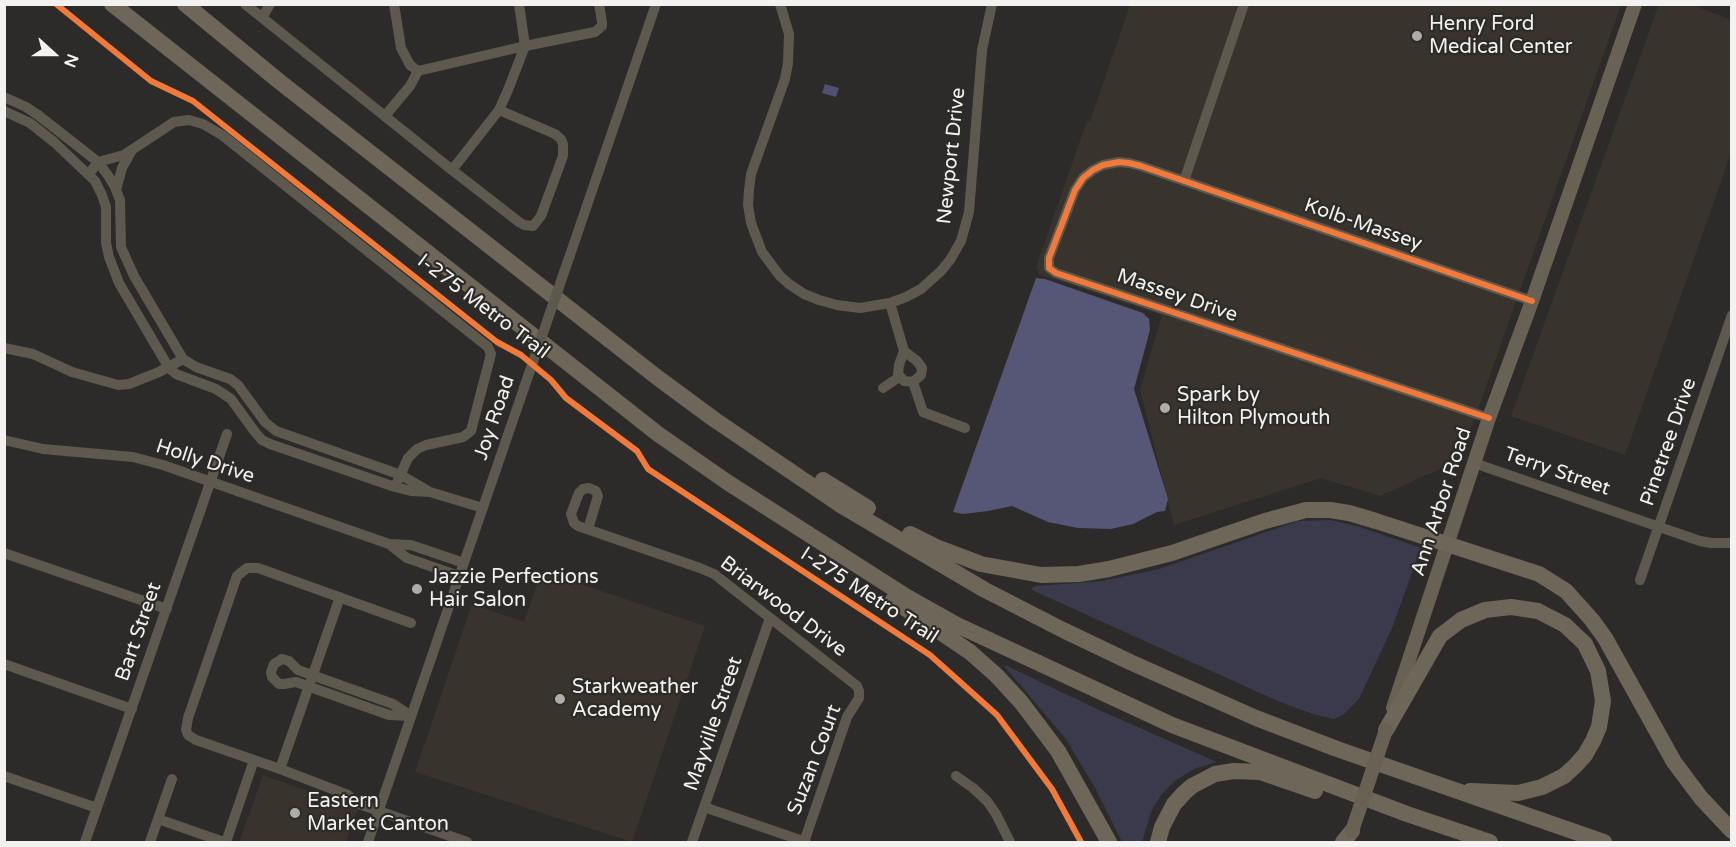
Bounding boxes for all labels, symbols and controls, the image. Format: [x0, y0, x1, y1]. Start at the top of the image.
place label: Henry Ford Medical Center [1429, 13, 1572, 60]
north arrow [24, 24, 84, 84]
marker: Henry Ford Medical Center [1410, 29, 1424, 43]
text: N [59, 51, 82, 70]
street label: Newport Drive [933, 86, 971, 226]
street label: Kolb-Massey [1301, 194, 1425, 256]
street label: I-275 Metro Trail [412, 249, 554, 365]
street label: Massey Drive [1113, 264, 1241, 328]
street label: Joy Road [469, 373, 521, 463]
street label: Pinetree Drive [1636, 375, 1702, 509]
place label: Spark by Hilton Plymouth [1177, 384, 1330, 431]
marker: Spark by Hilton Plymouth [1158, 401, 1172, 415]
street label: Ann Arbor Road [1407, 425, 1477, 579]
street label: Holly Drive [153, 435, 257, 489]
street label: Terry Street [1501, 443, 1613, 501]
street label: I-275 Metro Trail [796, 543, 942, 649]
street label: Briarwood Drive [715, 552, 851, 662]
place label: Jazzie Perfections Hair Salon [429, 566, 599, 613]
street label: Bart Street [111, 580, 167, 684]
marker: Jazzie Perfections Hair Salon [410, 582, 424, 596]
street label: Mayville Street [680, 654, 748, 794]
place label: Starkweather Academy [572, 676, 698, 723]
marker: Starkweather Academy [553, 692, 567, 706]
street label: Suzan Court [783, 701, 847, 819]
place label: Eastern Market Canton [307, 790, 449, 837]
marker: Eastern Market Canton [288, 806, 302, 820]

